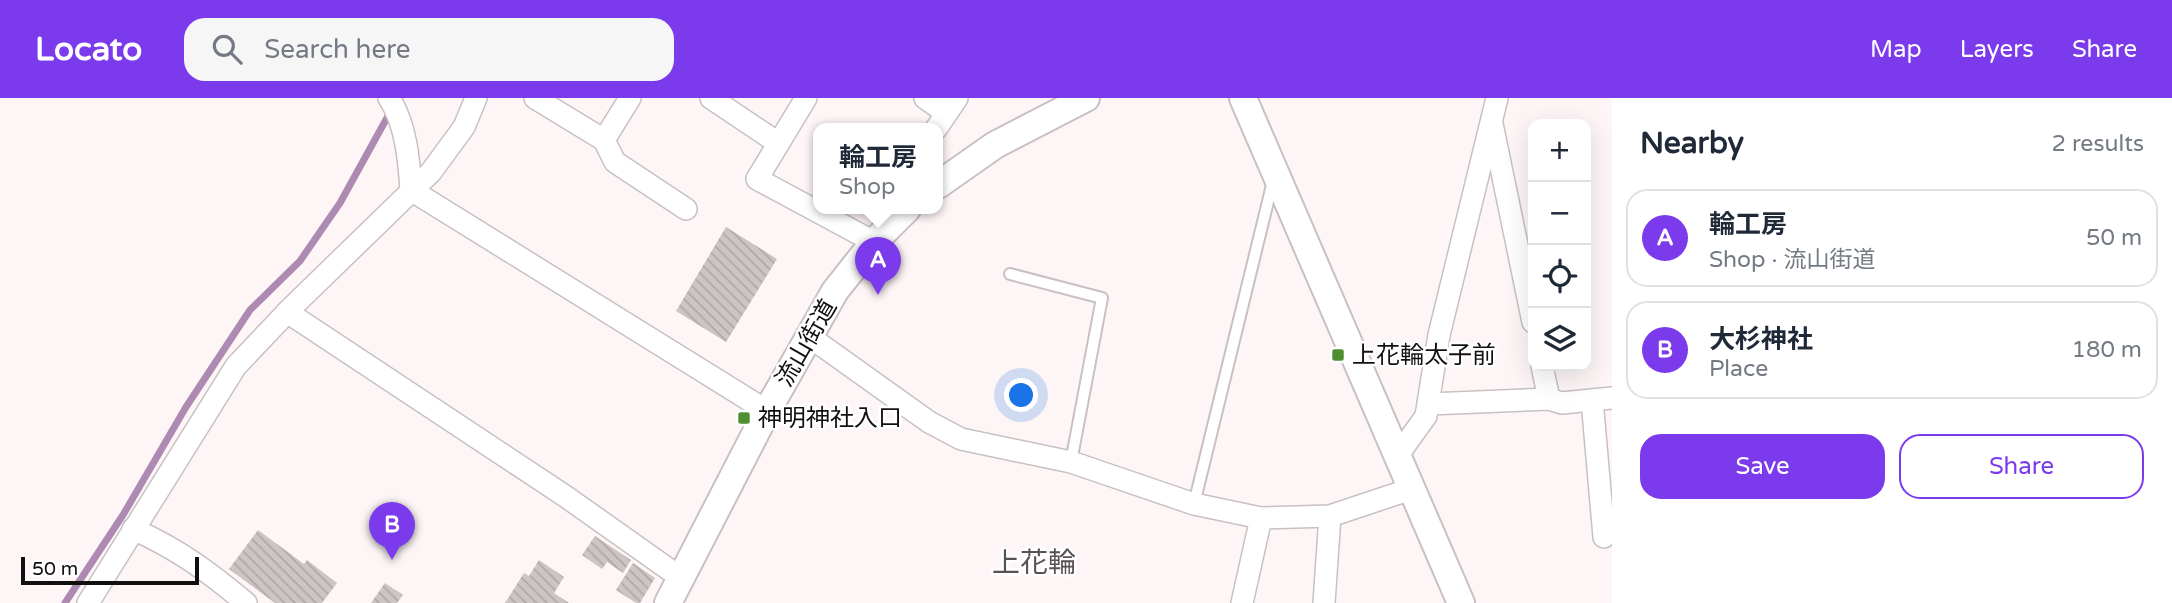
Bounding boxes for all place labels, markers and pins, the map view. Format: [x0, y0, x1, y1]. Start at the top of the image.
pin: A [855, 237, 901, 295]
place label: 上花輪太子前 [1352, 341, 1496, 370]
marker: 上花輪太子前 [1330, 347, 1346, 363]
place label: 神明神社入口 [758, 404, 902, 433]
marker: 神明神社入口 [736, 410, 752, 426]
pin: B [369, 502, 415, 560]

